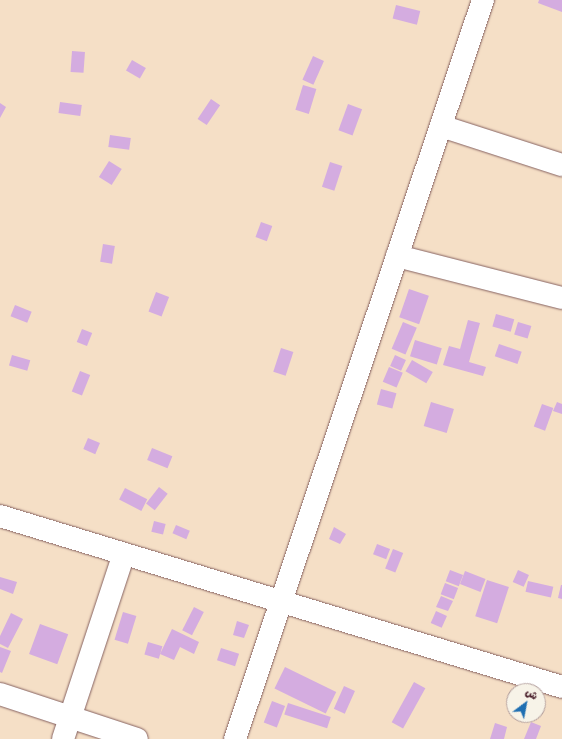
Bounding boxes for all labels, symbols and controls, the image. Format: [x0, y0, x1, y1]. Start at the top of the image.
north arrow [506, 683, 546, 723]
text: ش [522, 683, 542, 704]

